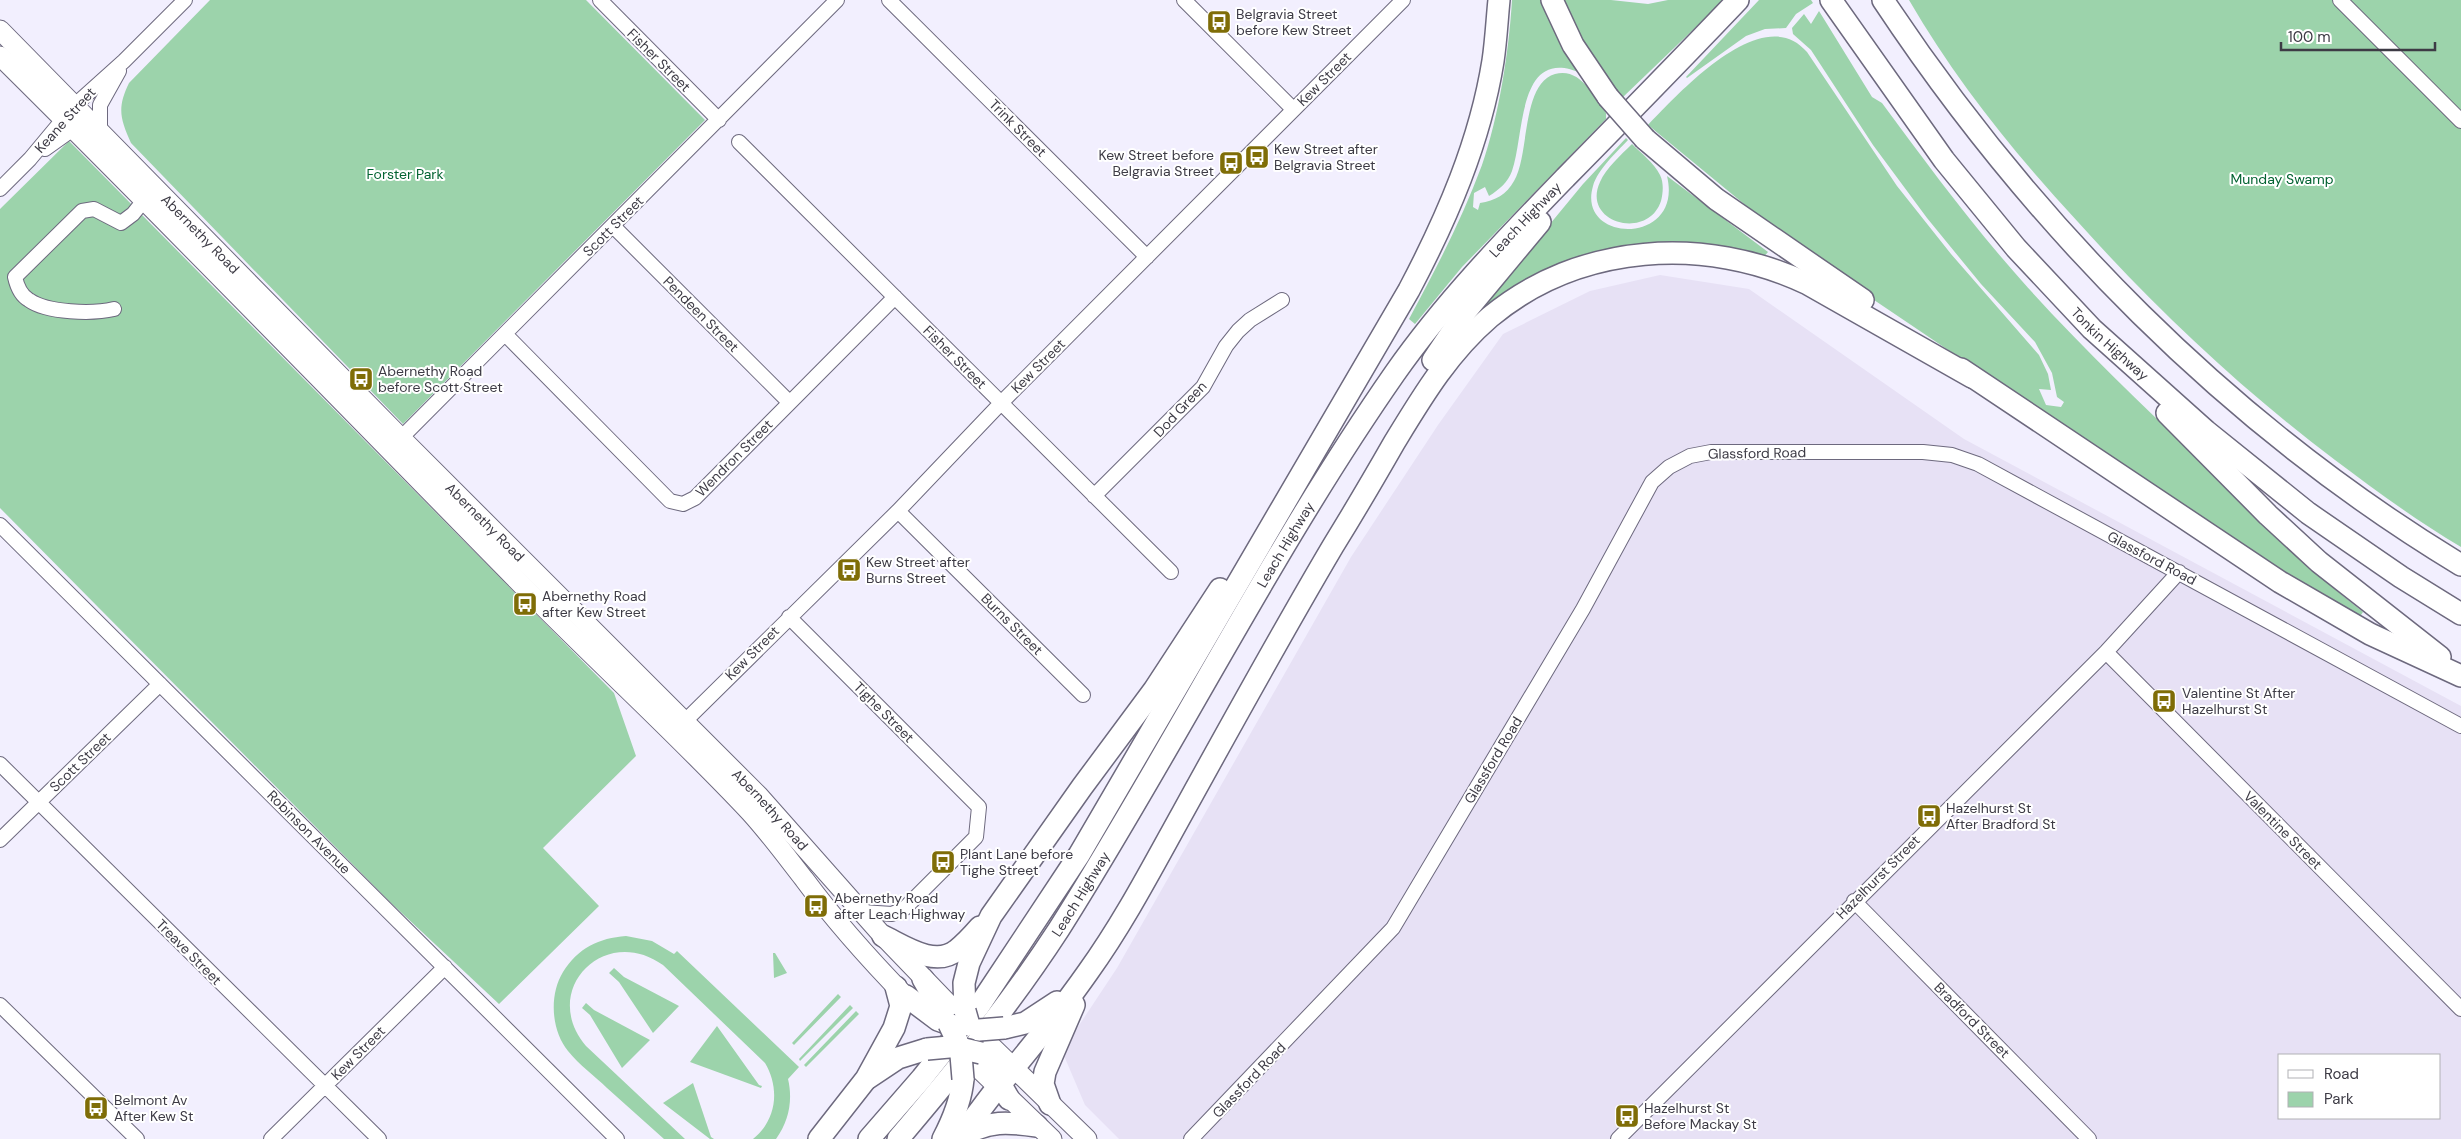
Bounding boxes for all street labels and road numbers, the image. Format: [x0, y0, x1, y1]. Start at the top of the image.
street label: Fisher Street [623, 24, 695, 96]
street label: Kew Street [1293, 48, 1355, 110]
street label: Keane Street [31, 83, 99, 157]
street label: Trink Street [985, 95, 1051, 161]
street label: Leach Highway [1485, 178, 1565, 261]
street label: Abernethy Road [157, 190, 244, 278]
street label: Scott Street [579, 192, 647, 260]
street label: Pendeen Street [659, 272, 743, 356]
street label: Tonkin Highway [2067, 304, 2153, 385]
street label: Fisher Street [919, 321, 991, 393]
street label: Kew Street [1007, 335, 1069, 397]
street label: Dod Green [1150, 377, 1210, 441]
street label: Wendron Street [691, 415, 777, 501]
street label: Glassford Road [1708, 443, 1806, 463]
street label: Abernethy Road [442, 479, 528, 565]
street label: Leach Highway [1253, 498, 1318, 591]
street label: Glassford Road [2104, 527, 2200, 589]
street label: Burns Street [977, 589, 1047, 659]
street label: Kew Street [721, 622, 783, 684]
street label: Tighe Street [850, 678, 918, 746]
street label: Glassford Road [1460, 713, 1526, 807]
street label: Scott Street [46, 728, 114, 796]
street label: Abernethy Road [728, 765, 812, 854]
street label: Robinson Avenue [263, 786, 355, 878]
street label: Valentine Street [2240, 787, 2326, 873]
street label: Hazelhurst Street [1832, 831, 1924, 923]
street label: Leach Highway [1048, 848, 1114, 940]
street label: Treave Street [152, 915, 226, 989]
street label: Bradford Street [1930, 978, 2014, 1062]
street label: Kew Street [327, 1022, 389, 1084]
street label: Glassford Road [1208, 1038, 1290, 1122]

